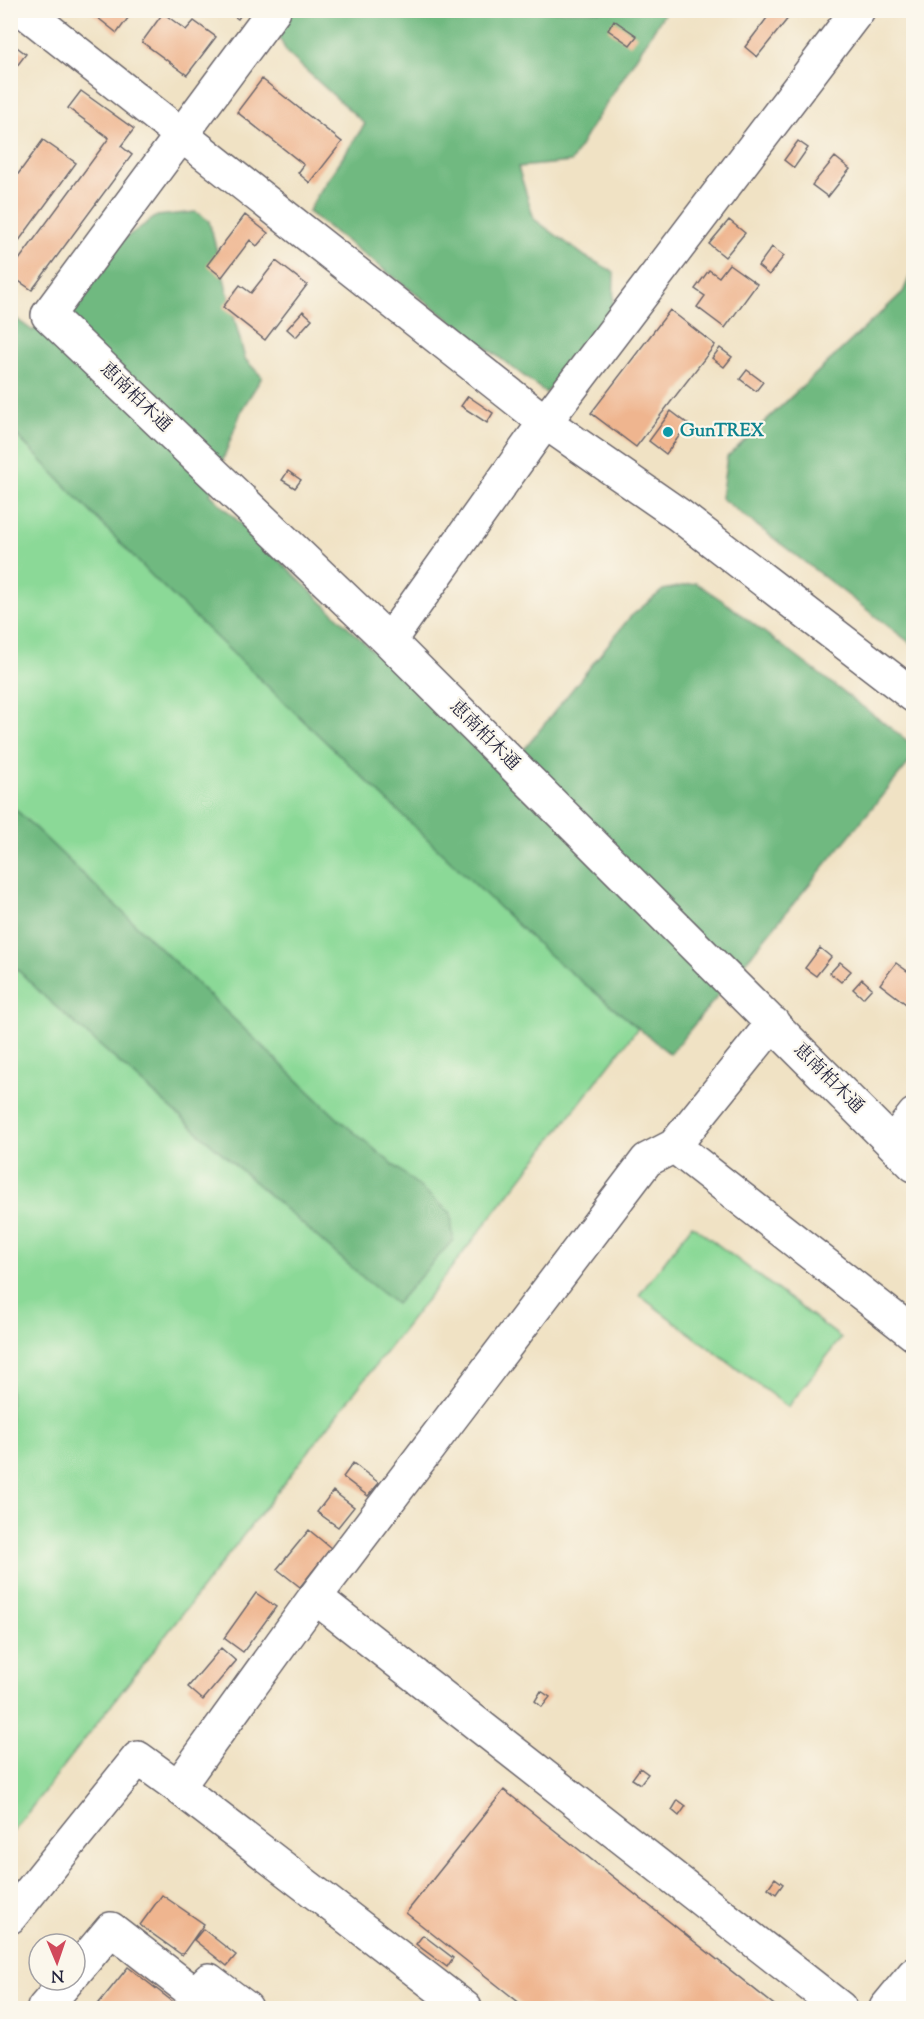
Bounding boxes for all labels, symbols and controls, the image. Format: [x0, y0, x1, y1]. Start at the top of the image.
street label: 恵南柏木通 [94, 357, 176, 439]
place label: GunTREX [680, 419, 765, 445]
marker: GunTREX [661, 425, 675, 439]
street label: 恵南柏木通 [443, 695, 525, 777]
street label: 恵南柏木通 [787, 1038, 869, 1120]
north arrow [27, 1932, 87, 1992]
text: N [50, 1963, 64, 1986]

